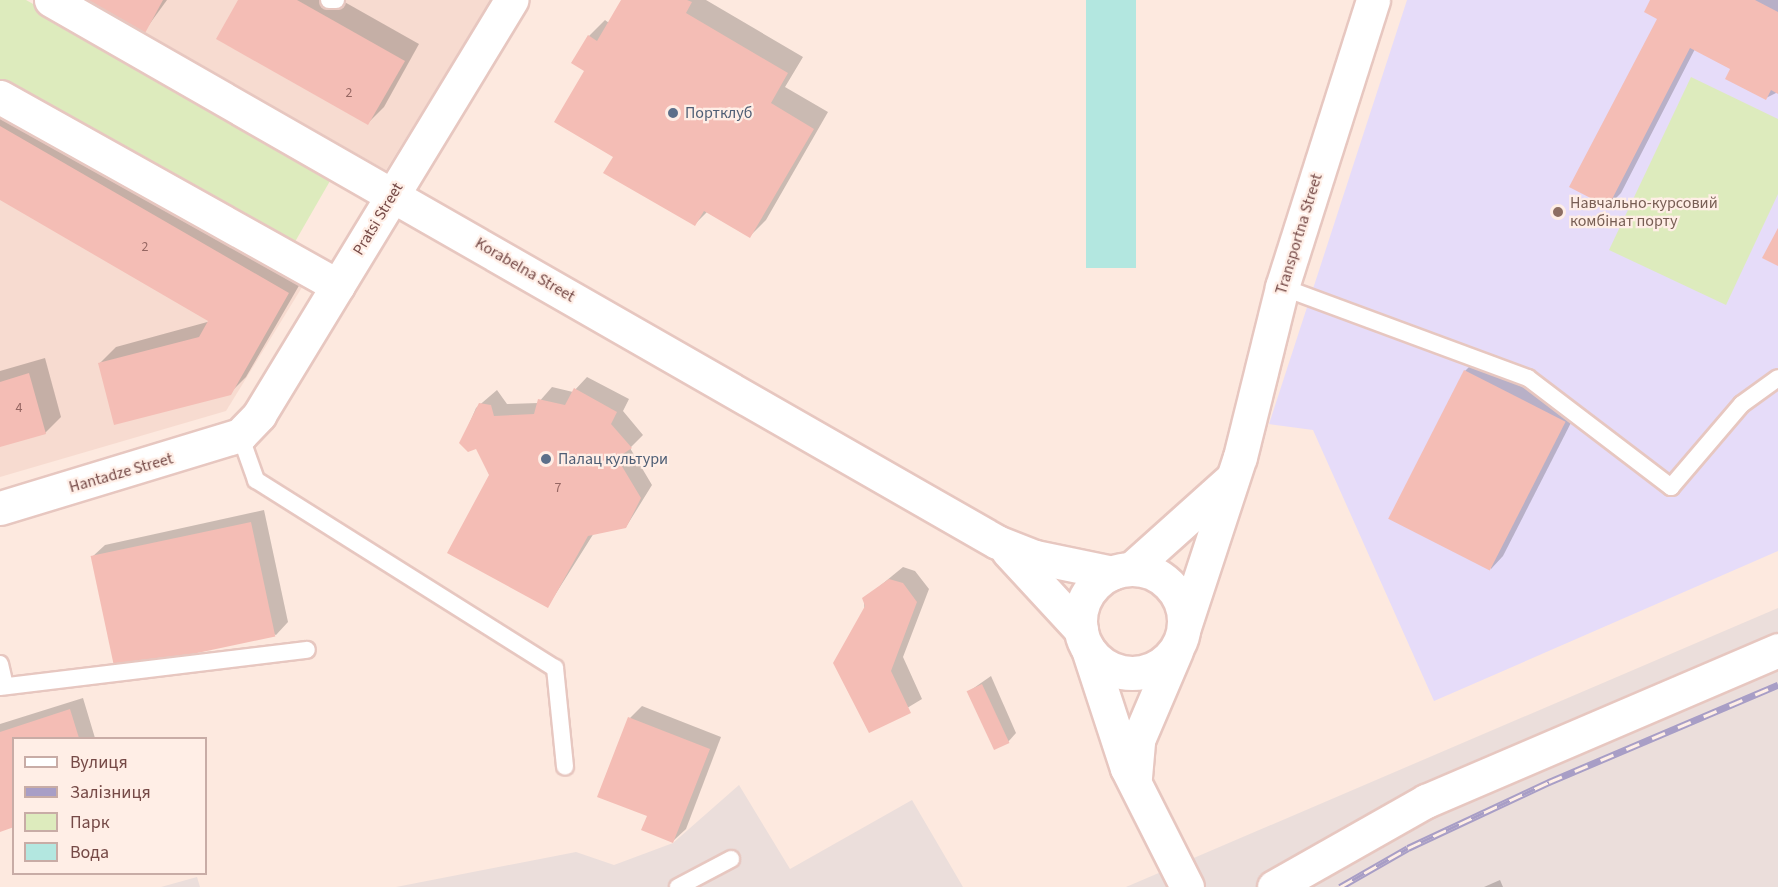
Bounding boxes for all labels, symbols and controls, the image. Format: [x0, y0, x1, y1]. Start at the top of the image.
house number: 2 [346, 85, 352, 101]
place label: Портклуб [685, 103, 753, 123]
marker: Портклуб [666, 106, 680, 120]
street label: Transportna Street [1272, 171, 1326, 297]
street label: Pratsi Street [349, 179, 407, 259]
place label: Навчально-курсовий комбінат порту [1570, 193, 1718, 231]
marker: Навчально-курсовий комбінат порту [1551, 205, 1565, 219]
street label: Korabelna Street [472, 234, 578, 306]
house number: 2 [142, 239, 148, 255]
house number: 4 [16, 400, 22, 416]
street label: Hantadze Street [67, 449, 175, 497]
place label: Палац культури [558, 449, 668, 469]
marker: Палац культури [539, 452, 553, 466]
house number: 7 [555, 480, 561, 496]
legend [12, 737, 207, 875]
text: Вулиця [70, 750, 128, 775]
text: Залізниця [70, 780, 151, 805]
text: Парк [70, 810, 110, 835]
text: Вода [70, 840, 109, 865]

